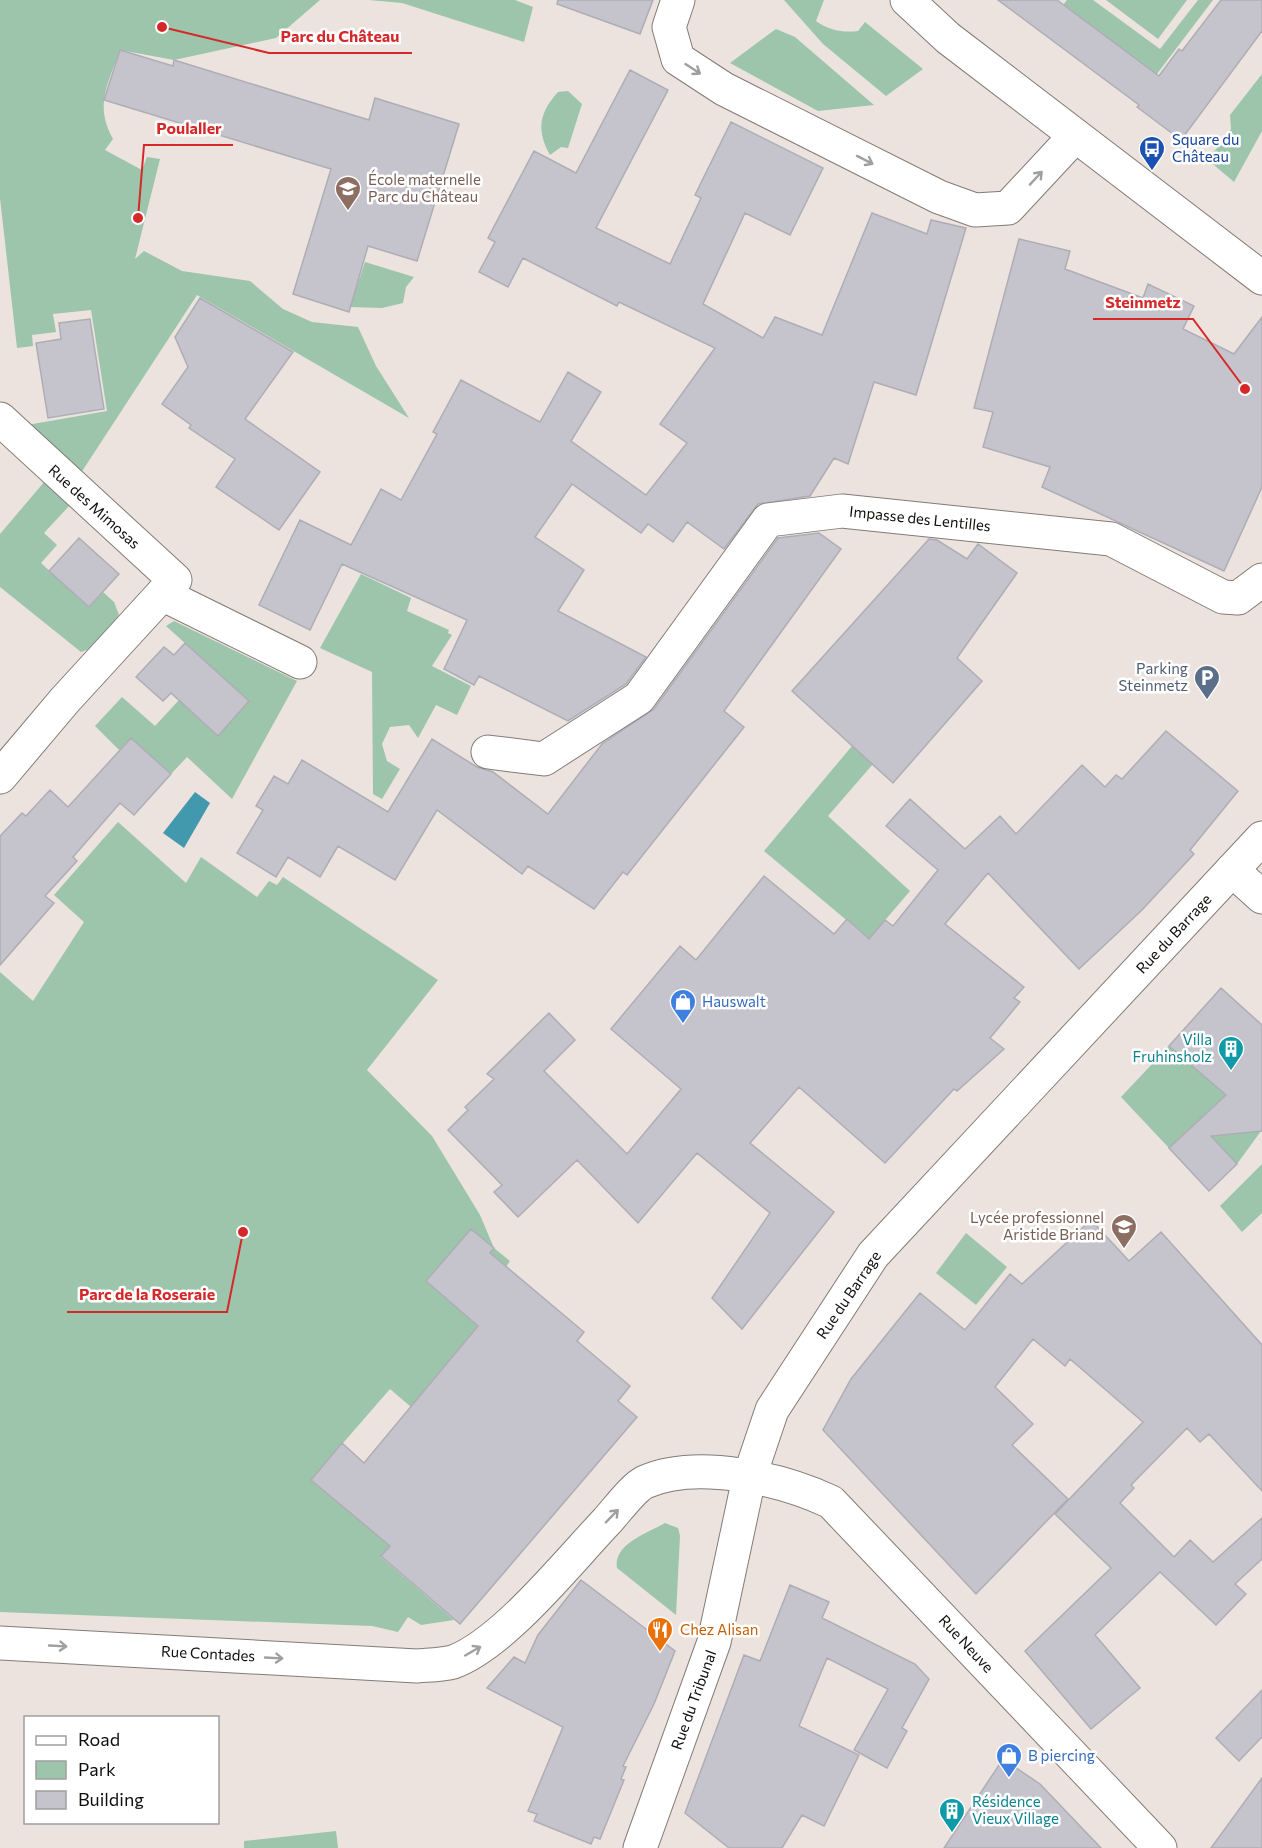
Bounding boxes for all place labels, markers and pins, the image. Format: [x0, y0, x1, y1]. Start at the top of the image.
callout: Parc du Château [269, 19, 412, 53]
callout: Poulaller [144, 111, 233, 145]
place label: Square du Château [1172, 130, 1239, 165]
bus stop icon: Square du Château [1137, 134, 1167, 172]
place label: École maternelle Parc du Château [368, 169, 481, 205]
school or university icon: École maternelle Parc du Château [333, 174, 363, 212]
callout: Steinmetz [1093, 285, 1193, 319]
place label: Parking Steinmetz [1118, 659, 1188, 694]
parking icon: Parking Steinmetz [1192, 663, 1222, 701]
shop icon: Hauswalt [668, 987, 698, 1025]
place label: Hauswalt [702, 992, 766, 1010]
place label: Villa Fruhinsholz [1133, 1030, 1212, 1065]
building icon: Villa Fruhinsholz [1216, 1034, 1246, 1072]
place label: Lycée professionnel Aristide Briand [970, 1208, 1104, 1243]
school or university icon: Lycée professionnel Aristide Briand [1109, 1212, 1139, 1250]
callout: Parc de la Roseraie [67, 1278, 227, 1312]
restaurant icon: Chez Alisan [645, 1615, 675, 1653]
place label: Chez Alisan [680, 1620, 758, 1638]
shop icon: B piercing [994, 1741, 1024, 1779]
place label: B piercing [1028, 1746, 1095, 1764]
place label: Résidence Vieux Village [972, 1792, 1059, 1827]
building icon: Résidence Vieux Village [937, 1796, 967, 1834]

